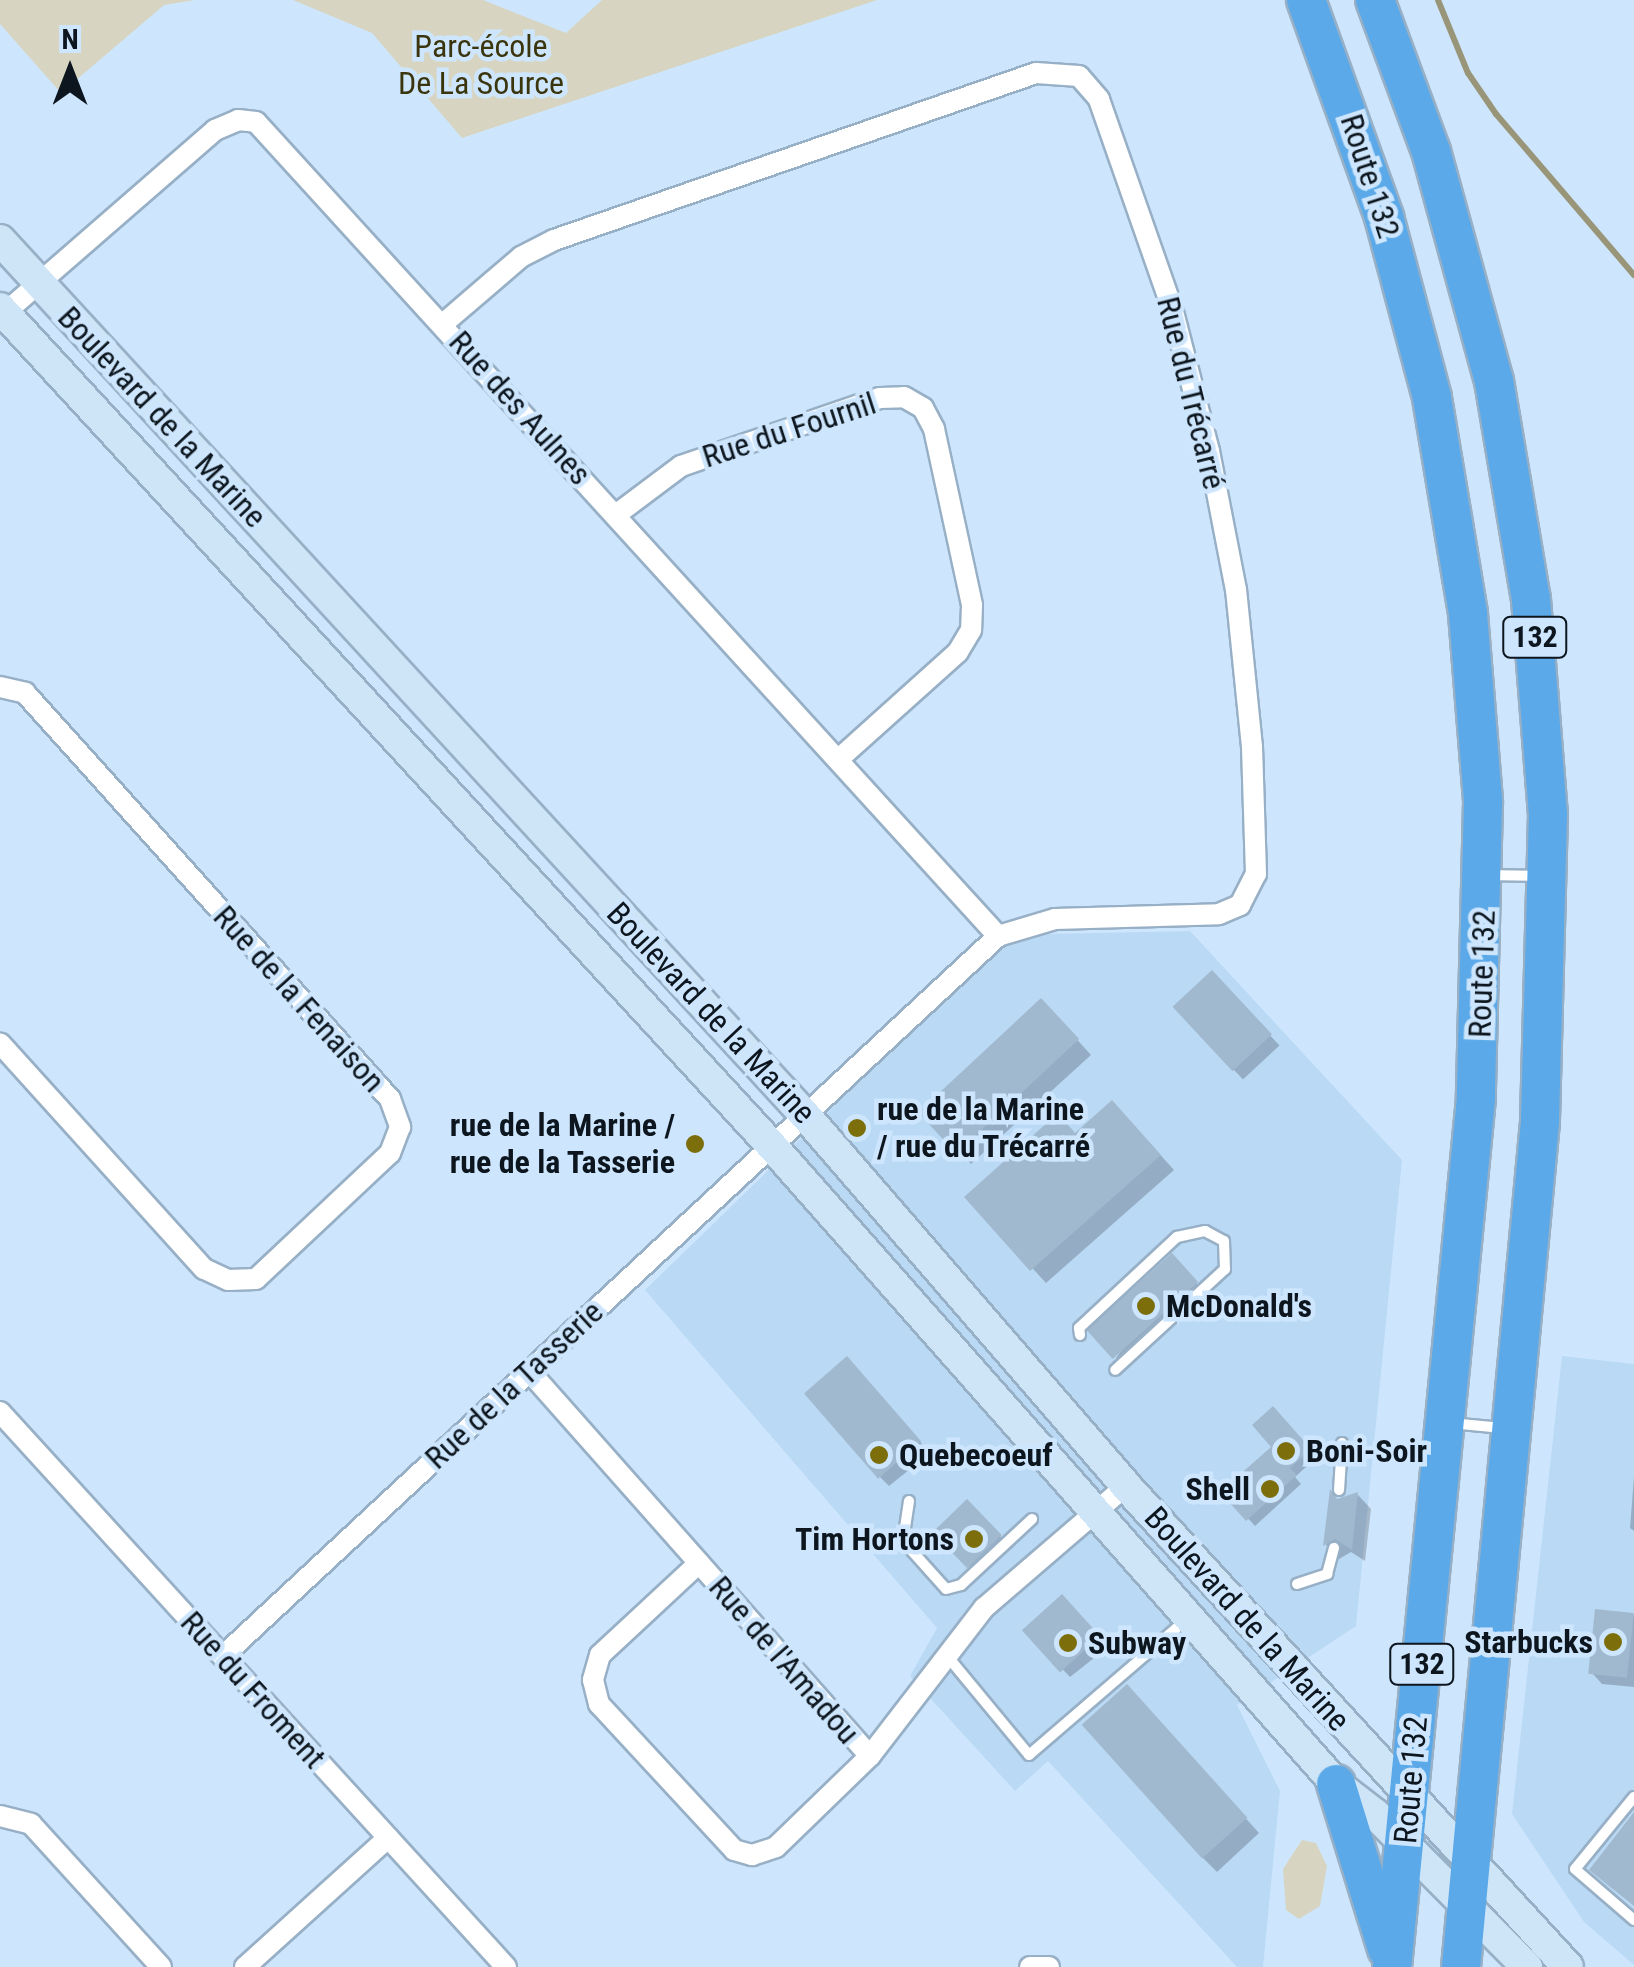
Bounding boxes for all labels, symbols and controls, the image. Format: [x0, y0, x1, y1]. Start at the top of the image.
north arrow [20, 20, 120, 120]
text: N [61, 23, 79, 56]
park label: Parc-école De La Source [398, 28, 564, 103]
street label: Route 132 [1332, 109, 1408, 243]
street label: Rue du Trécarré [1148, 292, 1234, 494]
street label: Boulevard de la Marine [50, 299, 274, 535]
street label: Rue des Aulnes [441, 323, 599, 493]
street label: Rue du Fournil [697, 384, 881, 476]
road number: 132 [1500, 612, 1570, 662]
street label: Boulevard de la Marine [599, 895, 823, 1131]
street label: Rue de la Fenaison [205, 898, 393, 1100]
street label: Route 132 [1461, 910, 1503, 1038]
place label: rue de la Marine / rue du Trécarré [877, 1091, 1091, 1166]
place label: rue de la Marine / rue de la Tasserie [449, 1107, 675, 1182]
marker: rue de la Marine / rue du Trécarré [846, 1117, 868, 1139]
marker: rue de la Marine / rue de la Tasserie [684, 1133, 706, 1155]
place label: McDonald's [1166, 1287, 1312, 1325]
street label: Rue de la Tasserie [417, 1293, 611, 1477]
marker: McDonald's [1135, 1295, 1157, 1317]
place label: Boni-Soir [1306, 1432, 1427, 1470]
place label: Quebecoeuf [899, 1436, 1053, 1474]
marker: Boni-Soir [1275, 1440, 1297, 1462]
marker: Quebecoeuf [868, 1444, 890, 1466]
place label: Shell [1186, 1470, 1250, 1508]
marker: Shell [1259, 1478, 1281, 1500]
street label: Boulevard de la Marine [1136, 1499, 1358, 1739]
place label: Tim Hortons [795, 1520, 954, 1558]
marker: Tim Hortons [963, 1528, 985, 1550]
street label: Rue de l'Amadou [701, 1568, 867, 1752]
street label: Rue du Froment [172, 1604, 334, 1776]
place label: Starbucks [1464, 1623, 1593, 1661]
place label: Subway [1088, 1624, 1186, 1662]
marker: Starbucks [1602, 1631, 1624, 1653]
marker: Subway [1057, 1632, 1079, 1654]
road number: 132 [1387, 1639, 1457, 1689]
street label: Route 132 [1386, 1715, 1436, 1845]

